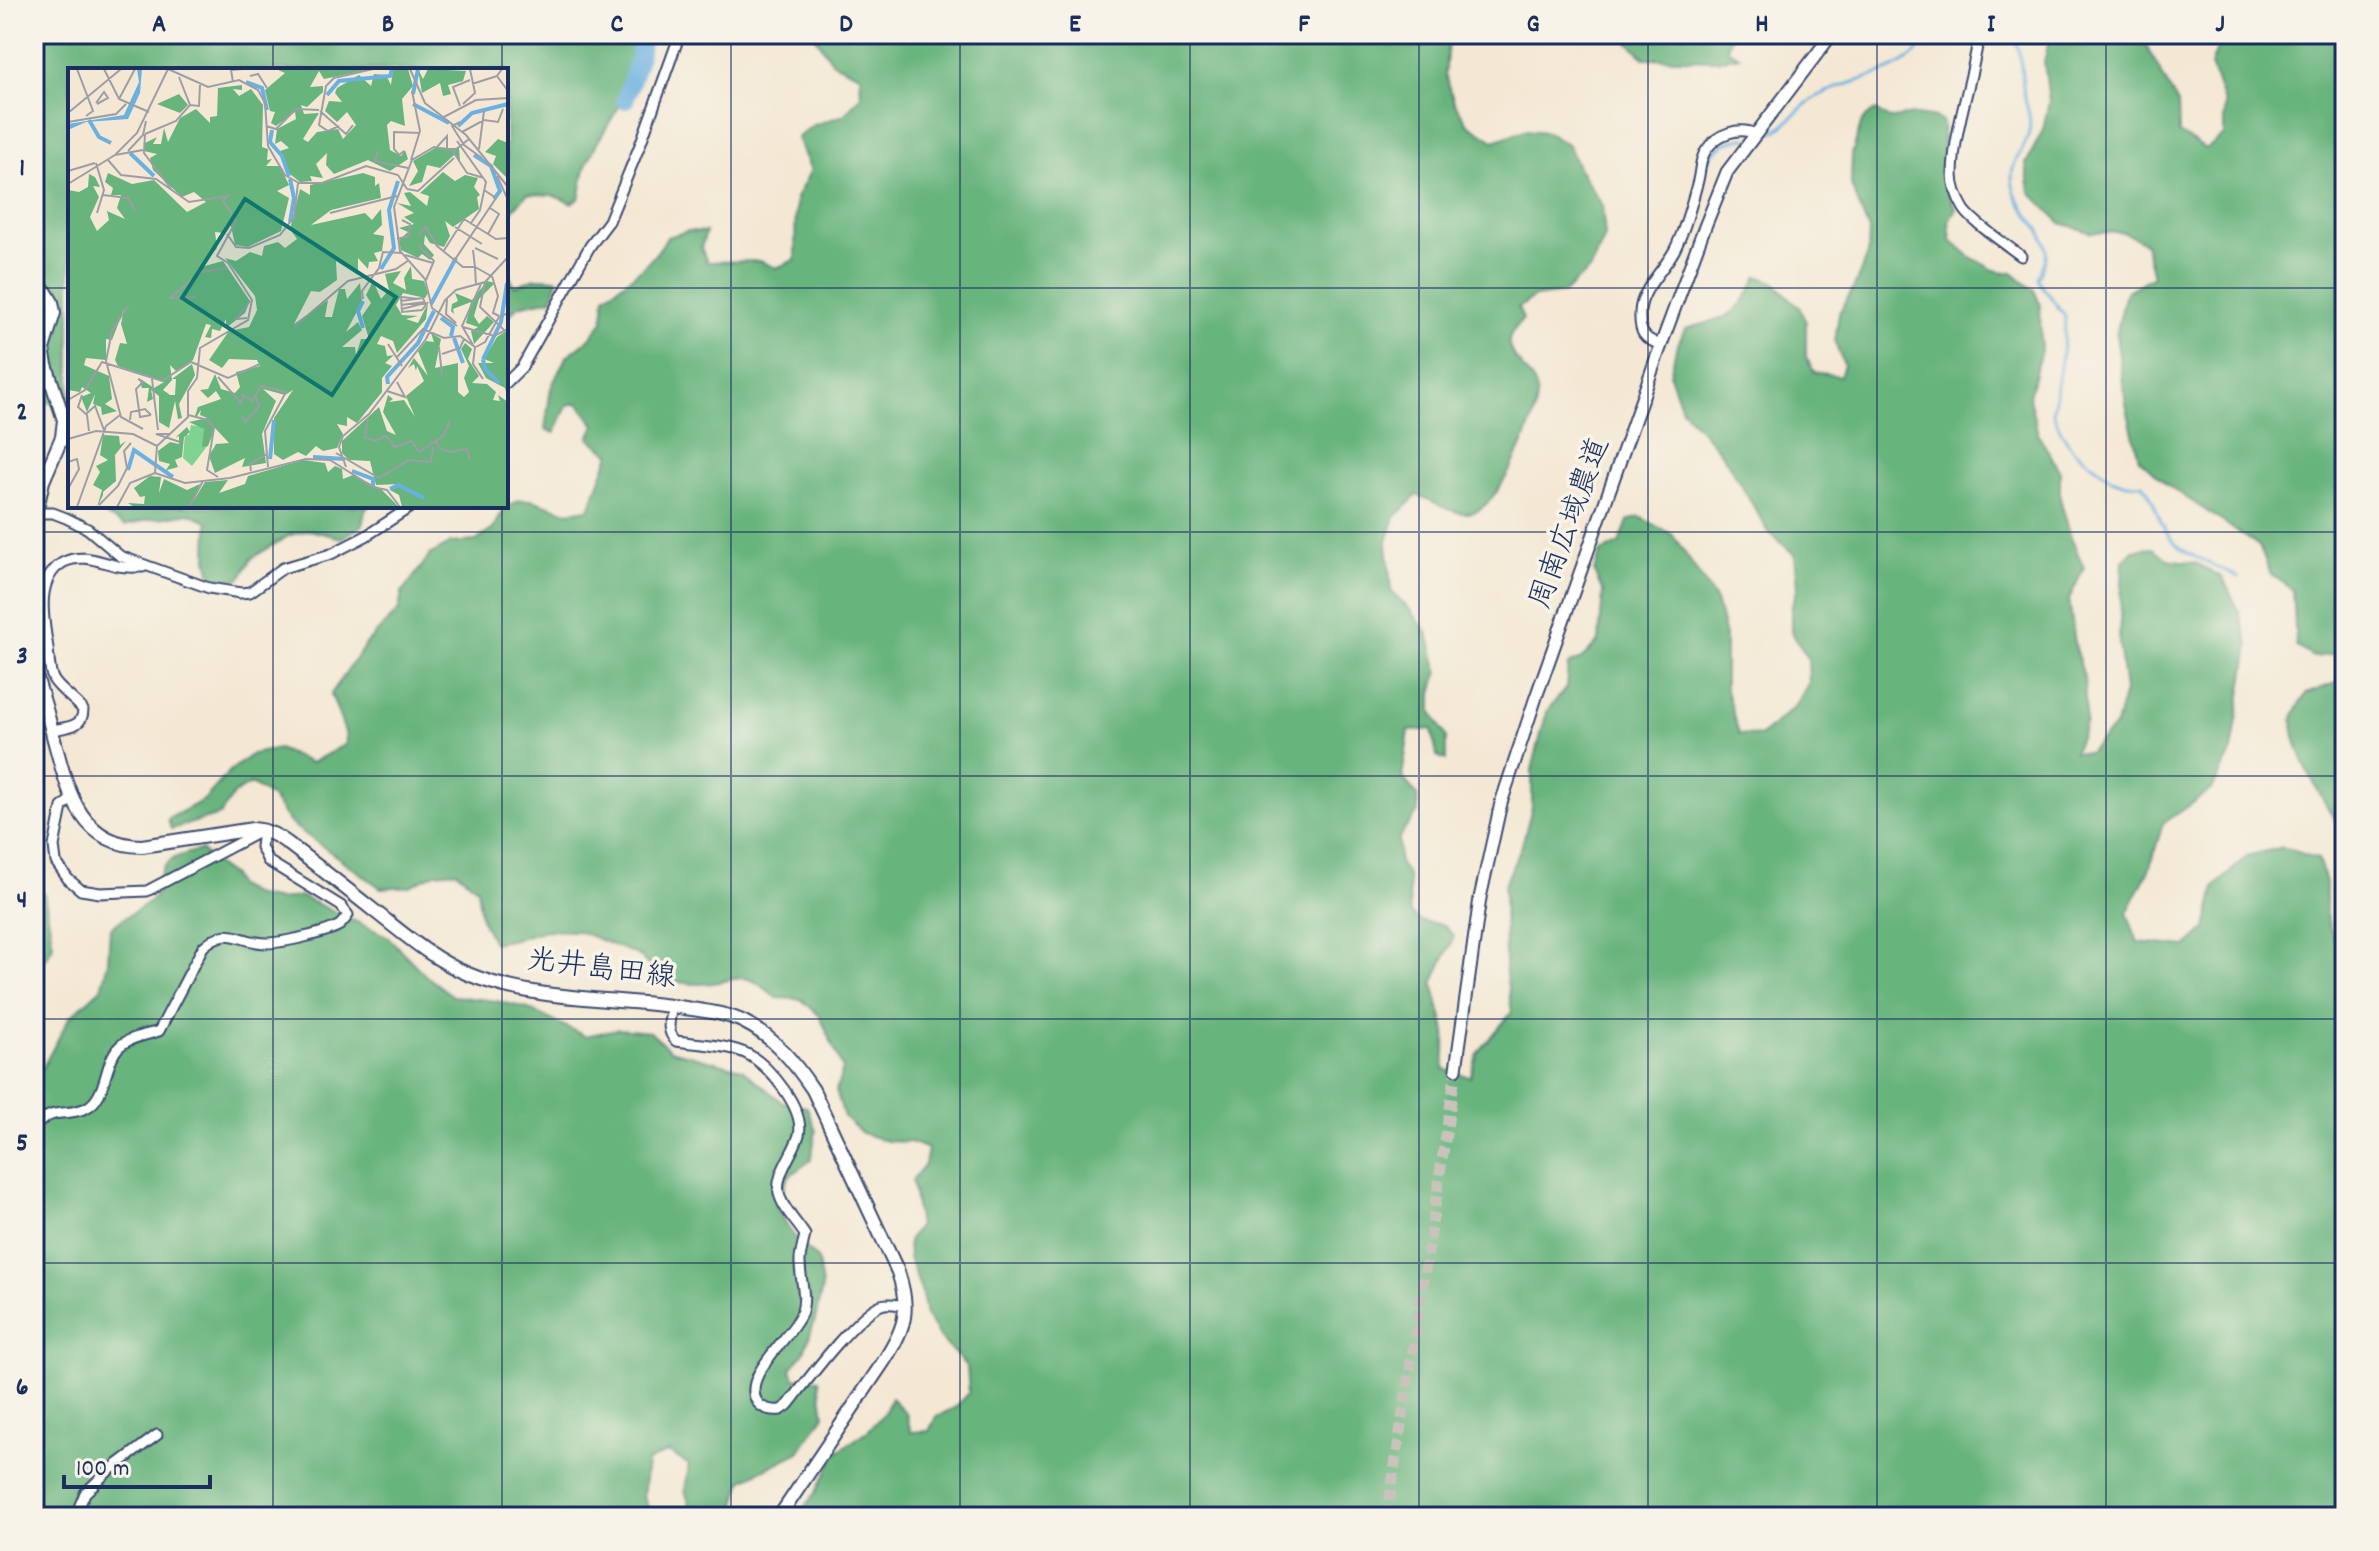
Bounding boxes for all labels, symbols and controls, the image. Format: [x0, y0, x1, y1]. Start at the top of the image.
text: A [152, 7, 166, 44]
text: B [382, 7, 394, 44]
text: C [611, 7, 624, 44]
text: D [839, 7, 853, 44]
text: E [1069, 7, 1081, 44]
text: F [1298, 7, 1310, 44]
text: G [1526, 7, 1540, 44]
text: H [1755, 7, 1769, 44]
text: I [1987, 7, 1996, 44]
text: J [2215, 7, 2225, 44]
inset map [68, 68, 508, 508]
text: 1 [19, 151, 25, 188]
text: 2 [16, 395, 28, 432]
street label: 周南広域農道 [1521, 432, 1623, 616]
text: 3 [16, 639, 28, 676]
text: 4 [17, 883, 27, 920]
street label: 光井島田線 [524, 941, 678, 1001]
text: 5 [16, 1126, 28, 1163]
text: 6 [16, 1370, 28, 1407]
scale bar [64, 1439, 210, 1489]
text: 100 m [76, 1453, 129, 1487]

